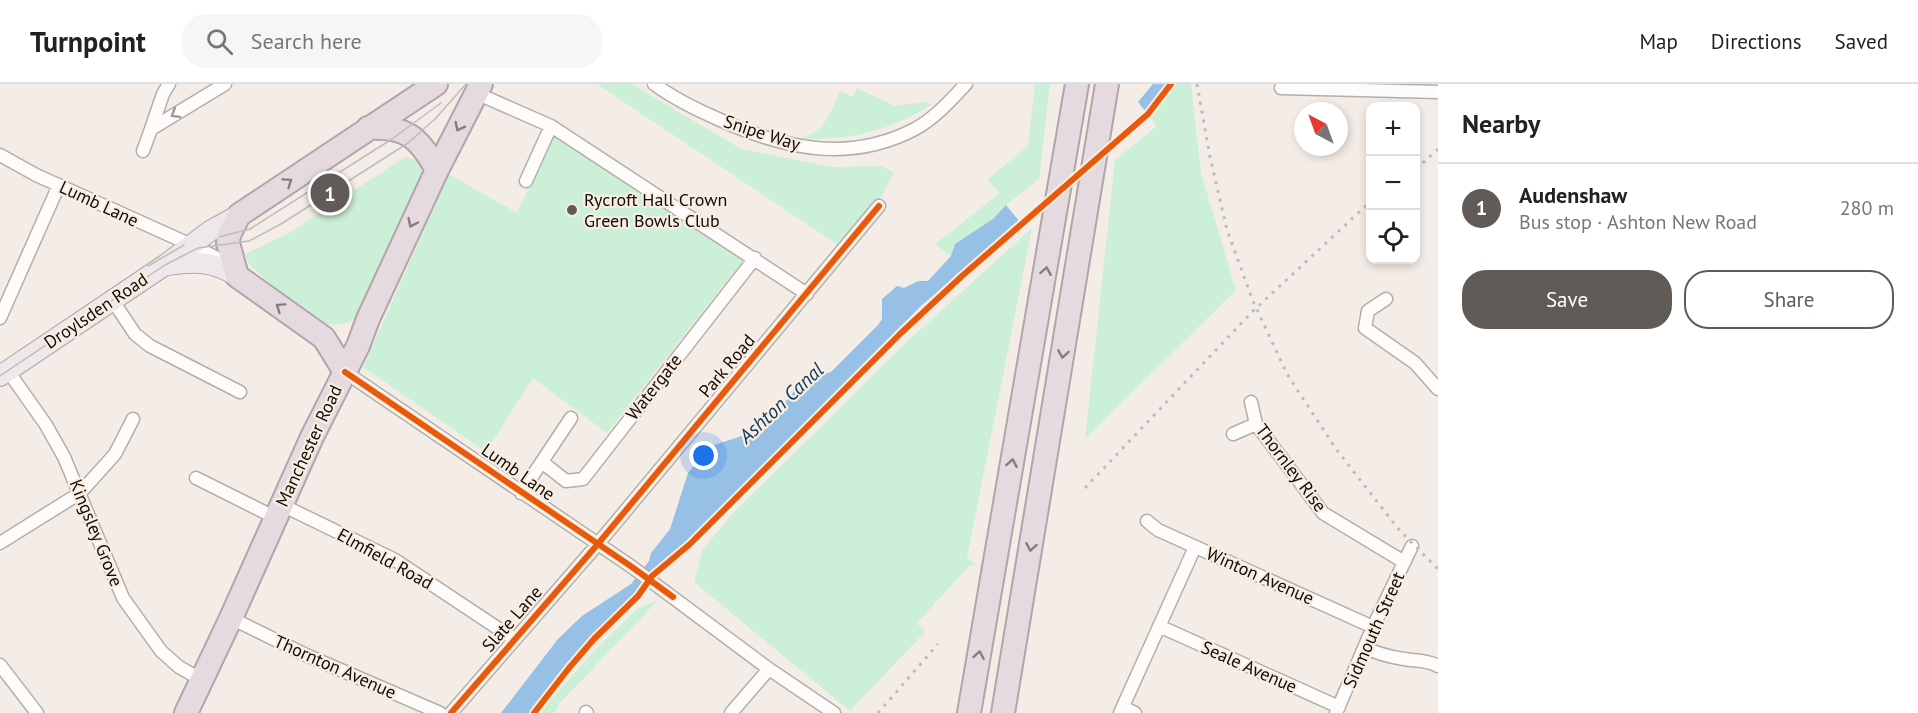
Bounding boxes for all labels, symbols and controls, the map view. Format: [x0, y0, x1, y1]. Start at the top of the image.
search box [182, 14, 602, 68]
text: Turnpoint [30, 23, 146, 60]
icon: search [203, 25, 236, 58]
text: Search here [251, 27, 362, 55]
text: Map [1639, 28, 1678, 55]
text: Directions [1711, 28, 1802, 55]
text: Saved [1835, 28, 1888, 55]
north arrow [1294, 102, 1348, 156]
map controls [1366, 102, 1420, 264]
button: + [1366, 102, 1420, 156]
one-way arrow [171, 107, 181, 119]
text: Nearby [1462, 107, 1540, 140]
street label: Snipe Way [721, 109, 804, 156]
one-way arrow [455, 120, 466, 131]
button: − [1366, 156, 1420, 210]
pin: 1 [310, 170, 350, 216]
street label: Lumb Lane [56, 175, 142, 232]
one-way arrow [281, 178, 292, 189]
text: Audenshaw [1519, 181, 1627, 209]
place label: Rycroft Hall Crown Green Bowls Club [584, 188, 727, 232]
text: 1 [1476, 195, 1487, 221]
text: 280 m [1840, 195, 1894, 221]
marker: Rycroft Hall Crown Green Bowls Club [565, 203, 579, 217]
text: Bus stop · Ashton New Road [1519, 209, 1757, 235]
button: locate [1366, 210, 1420, 264]
one-way arrow [408, 217, 420, 228]
one-way arrow [1039, 266, 1052, 276]
street label: Droylsden Road [39, 267, 152, 354]
button: Save [1462, 270, 1672, 329]
button: Share [1684, 270, 1894, 329]
one-way arrow [276, 303, 287, 314]
street label: Park Road [694, 329, 760, 402]
street label: Watergate [621, 349, 687, 424]
one-way arrow [1057, 349, 1070, 359]
water label: Ashton Canal [732, 357, 829, 450]
street label: Manchester Road [270, 381, 347, 510]
street label: Thornley Rise [1251, 419, 1332, 516]
street label: Lumb Lane [477, 438, 560, 505]
your location [689, 441, 718, 470]
one-way arrow [1006, 459, 1018, 468]
street label: Kingsley Grove [65, 476, 128, 590]
street label: Elmfield Road [333, 523, 437, 594]
one-way arrow [1025, 541, 1038, 551]
street label: Winton Avenue [1203, 542, 1318, 610]
street label: Sidmouth Street [1338, 568, 1409, 691]
street label: Slate Lane [477, 581, 547, 657]
street label: Thornton Avenue [271, 629, 400, 704]
street label: Seale Avenue [1198, 635, 1301, 698]
one-way arrow [972, 651, 984, 660]

